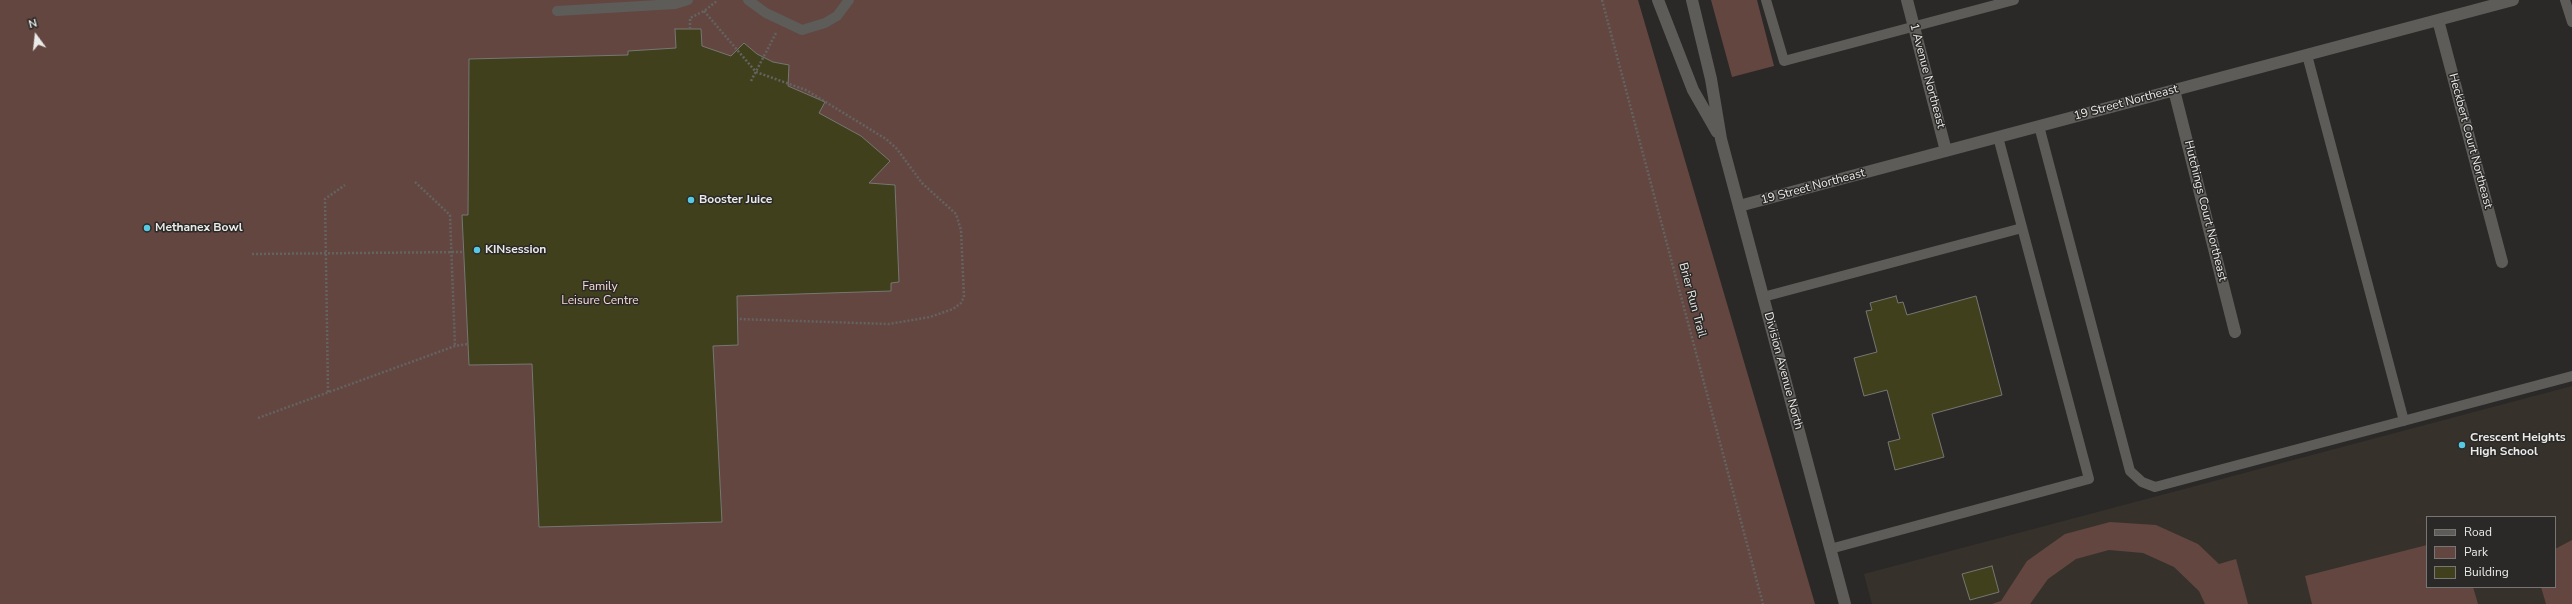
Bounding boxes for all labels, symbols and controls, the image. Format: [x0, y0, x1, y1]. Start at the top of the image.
north arrow [16, 16, 56, 56]
text: N [27, 16, 39, 32]
street label: 1 Avenue Northeast [1906, 22, 1948, 130]
street label: Heckbert Court Northeast [2445, 72, 2495, 210]
street label: 19 Street Northeast [2072, 82, 2180, 124]
street label: Hutchings Court Northeast [2181, 139, 2229, 283]
street label: 19 Street Northeast [1759, 166, 1867, 208]
place label: Booster Juice [699, 193, 772, 207]
marker: Booster Juice [686, 195, 696, 205]
place label: Methanex Bowl [155, 221, 242, 235]
marker: Methanex Bowl [142, 223, 152, 233]
place label: KINsession [485, 243, 546, 257]
marker: KINsession [472, 245, 482, 255]
street label: Brier Run Trail [1675, 261, 1709, 339]
park label: Family Leisure Centre [561, 280, 639, 308]
street label: Division Avenue North [1760, 311, 1806, 431]
place label: Crescent Heights High School [2470, 431, 2566, 459]
marker: Crescent Heights High School [2457, 440, 2467, 450]
legend [2426, 516, 2556, 588]
text: Road [2464, 524, 2492, 540]
text: Park [2464, 544, 2488, 560]
text: Building [2464, 564, 2509, 580]

